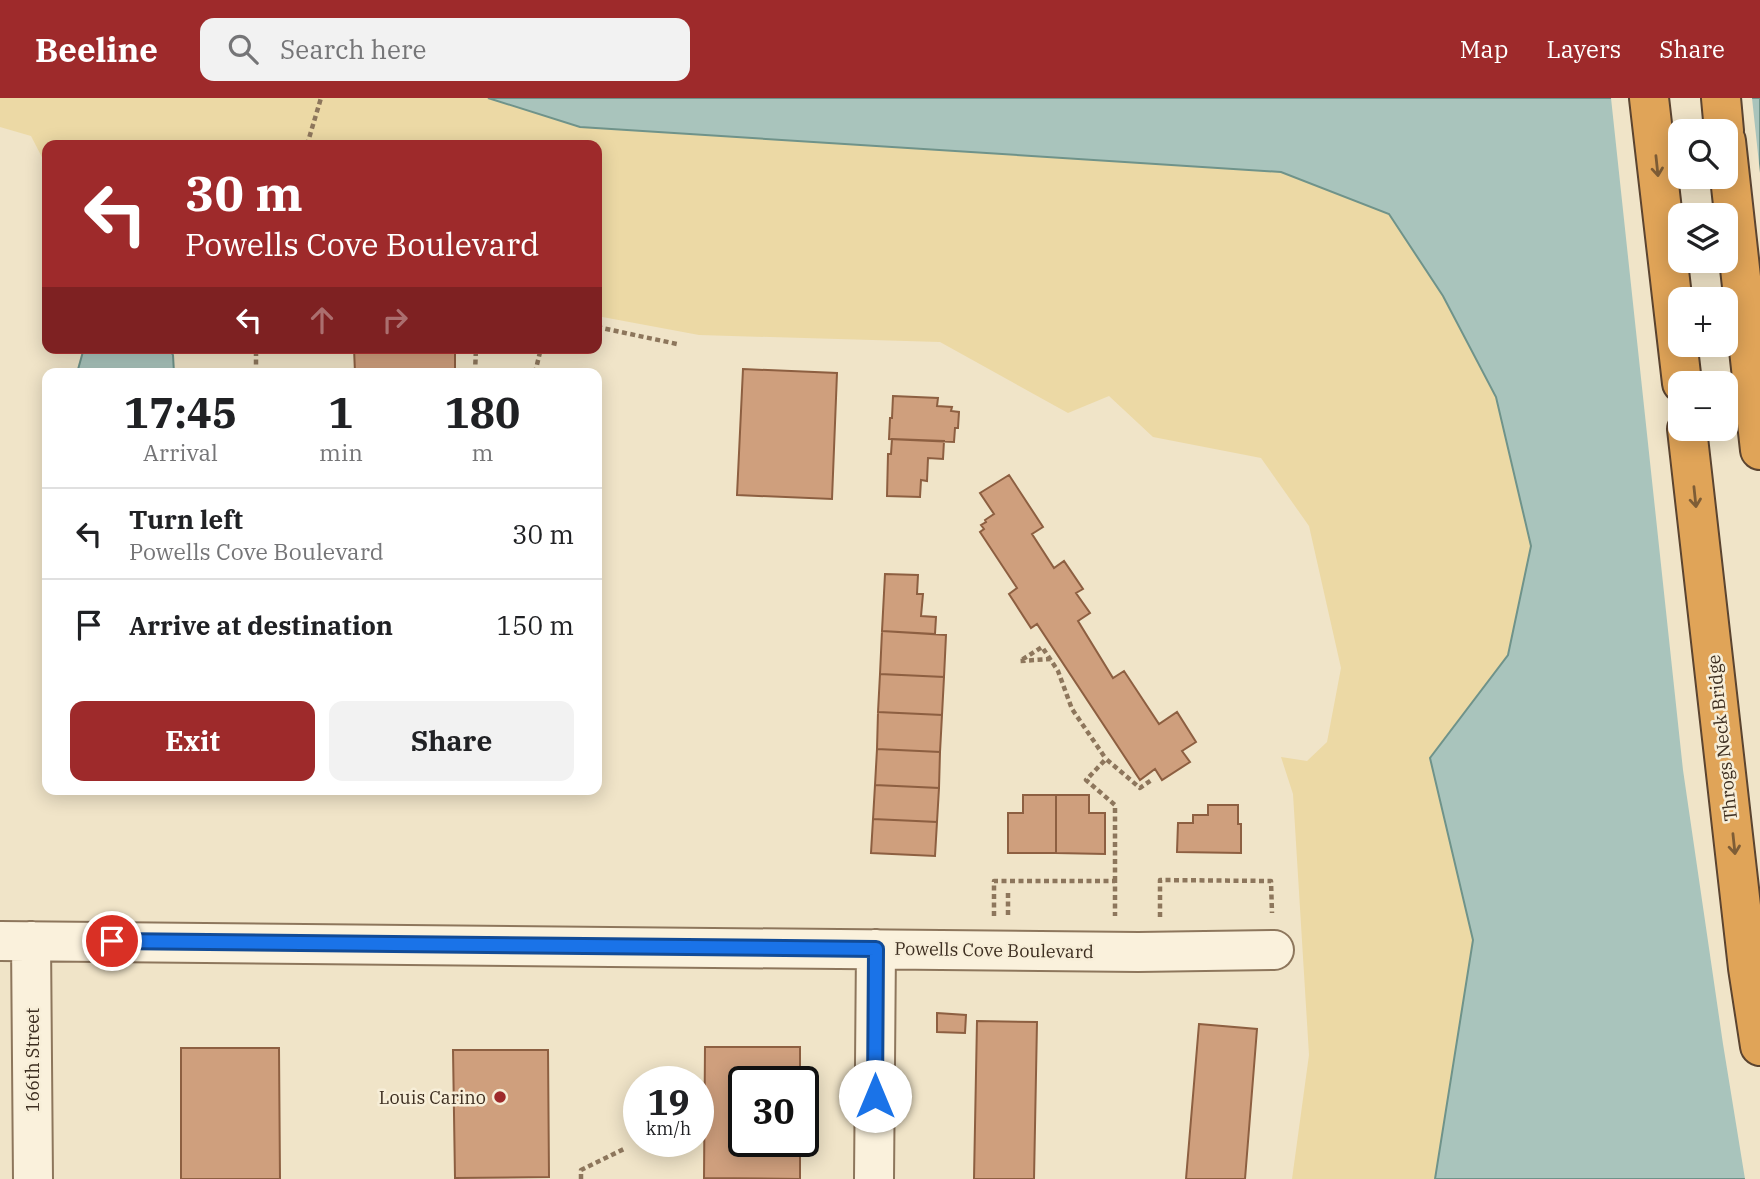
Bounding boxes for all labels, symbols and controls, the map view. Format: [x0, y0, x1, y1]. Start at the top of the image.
search box [200, 18, 690, 81]
text: Beeline [35, 28, 158, 71]
icon: search [224, 30, 262, 68]
text: Search here [280, 32, 426, 66]
text: Map [1460, 33, 1508, 65]
text: Layers [1546, 33, 1621, 65]
text: Share [1659, 33, 1725, 65]
map controls [1668, 119, 1738, 441]
button: search [1668, 119, 1738, 189]
one-way arrow [1651, 154, 1664, 177]
text: 30 m [185, 161, 303, 224]
icon: left [70, 168, 161, 259]
button: layers [1668, 203, 1738, 273]
text: Powells Cove Boulevard [185, 223, 540, 265]
button: + [1668, 287, 1738, 357]
icon: left [230, 301, 268, 339]
icon: ahead [303, 301, 341, 339]
icon: right [376, 301, 414, 339]
button: − [1668, 371, 1738, 441]
text: 17:45 [124, 385, 237, 440]
text: 1 [328, 385, 354, 440]
text: 180 [445, 385, 520, 440]
text: Arrival [143, 437, 218, 467]
text: min [319, 437, 363, 467]
text: m [471, 437, 493, 467]
one-way arrow [1688, 485, 1701, 507]
text: Turn left [129, 502, 243, 536]
icon: left [70, 515, 108, 553]
text: 30 m [512, 517, 574, 551]
text: Powells Cove Boulevard [129, 536, 384, 566]
icon: arrive [70, 606, 108, 644]
text: Arrive at destination [129, 608, 393, 642]
text: 150 m [496, 608, 574, 642]
street label: Throgs Neck Bridge [1702, 654, 1742, 822]
button: Exit [70, 701, 315, 781]
button: Share [329, 701, 574, 781]
one-way arrow [1728, 833, 1741, 855]
pin [82, 911, 142, 971]
icon: arrive [93, 922, 131, 960]
street label: Powells Cove Boulevard [894, 937, 1094, 963]
street label: 166th Street [21, 1008, 44, 1112]
position arrow [838, 1059, 912, 1133]
speed limit sign: 30 [728, 1066, 819, 1157]
text: 19 [647, 1079, 690, 1125]
place label: Louis Carino [379, 1086, 486, 1109]
marker: Louis Carino [492, 1089, 508, 1105]
text: km/h [646, 1117, 691, 1140]

